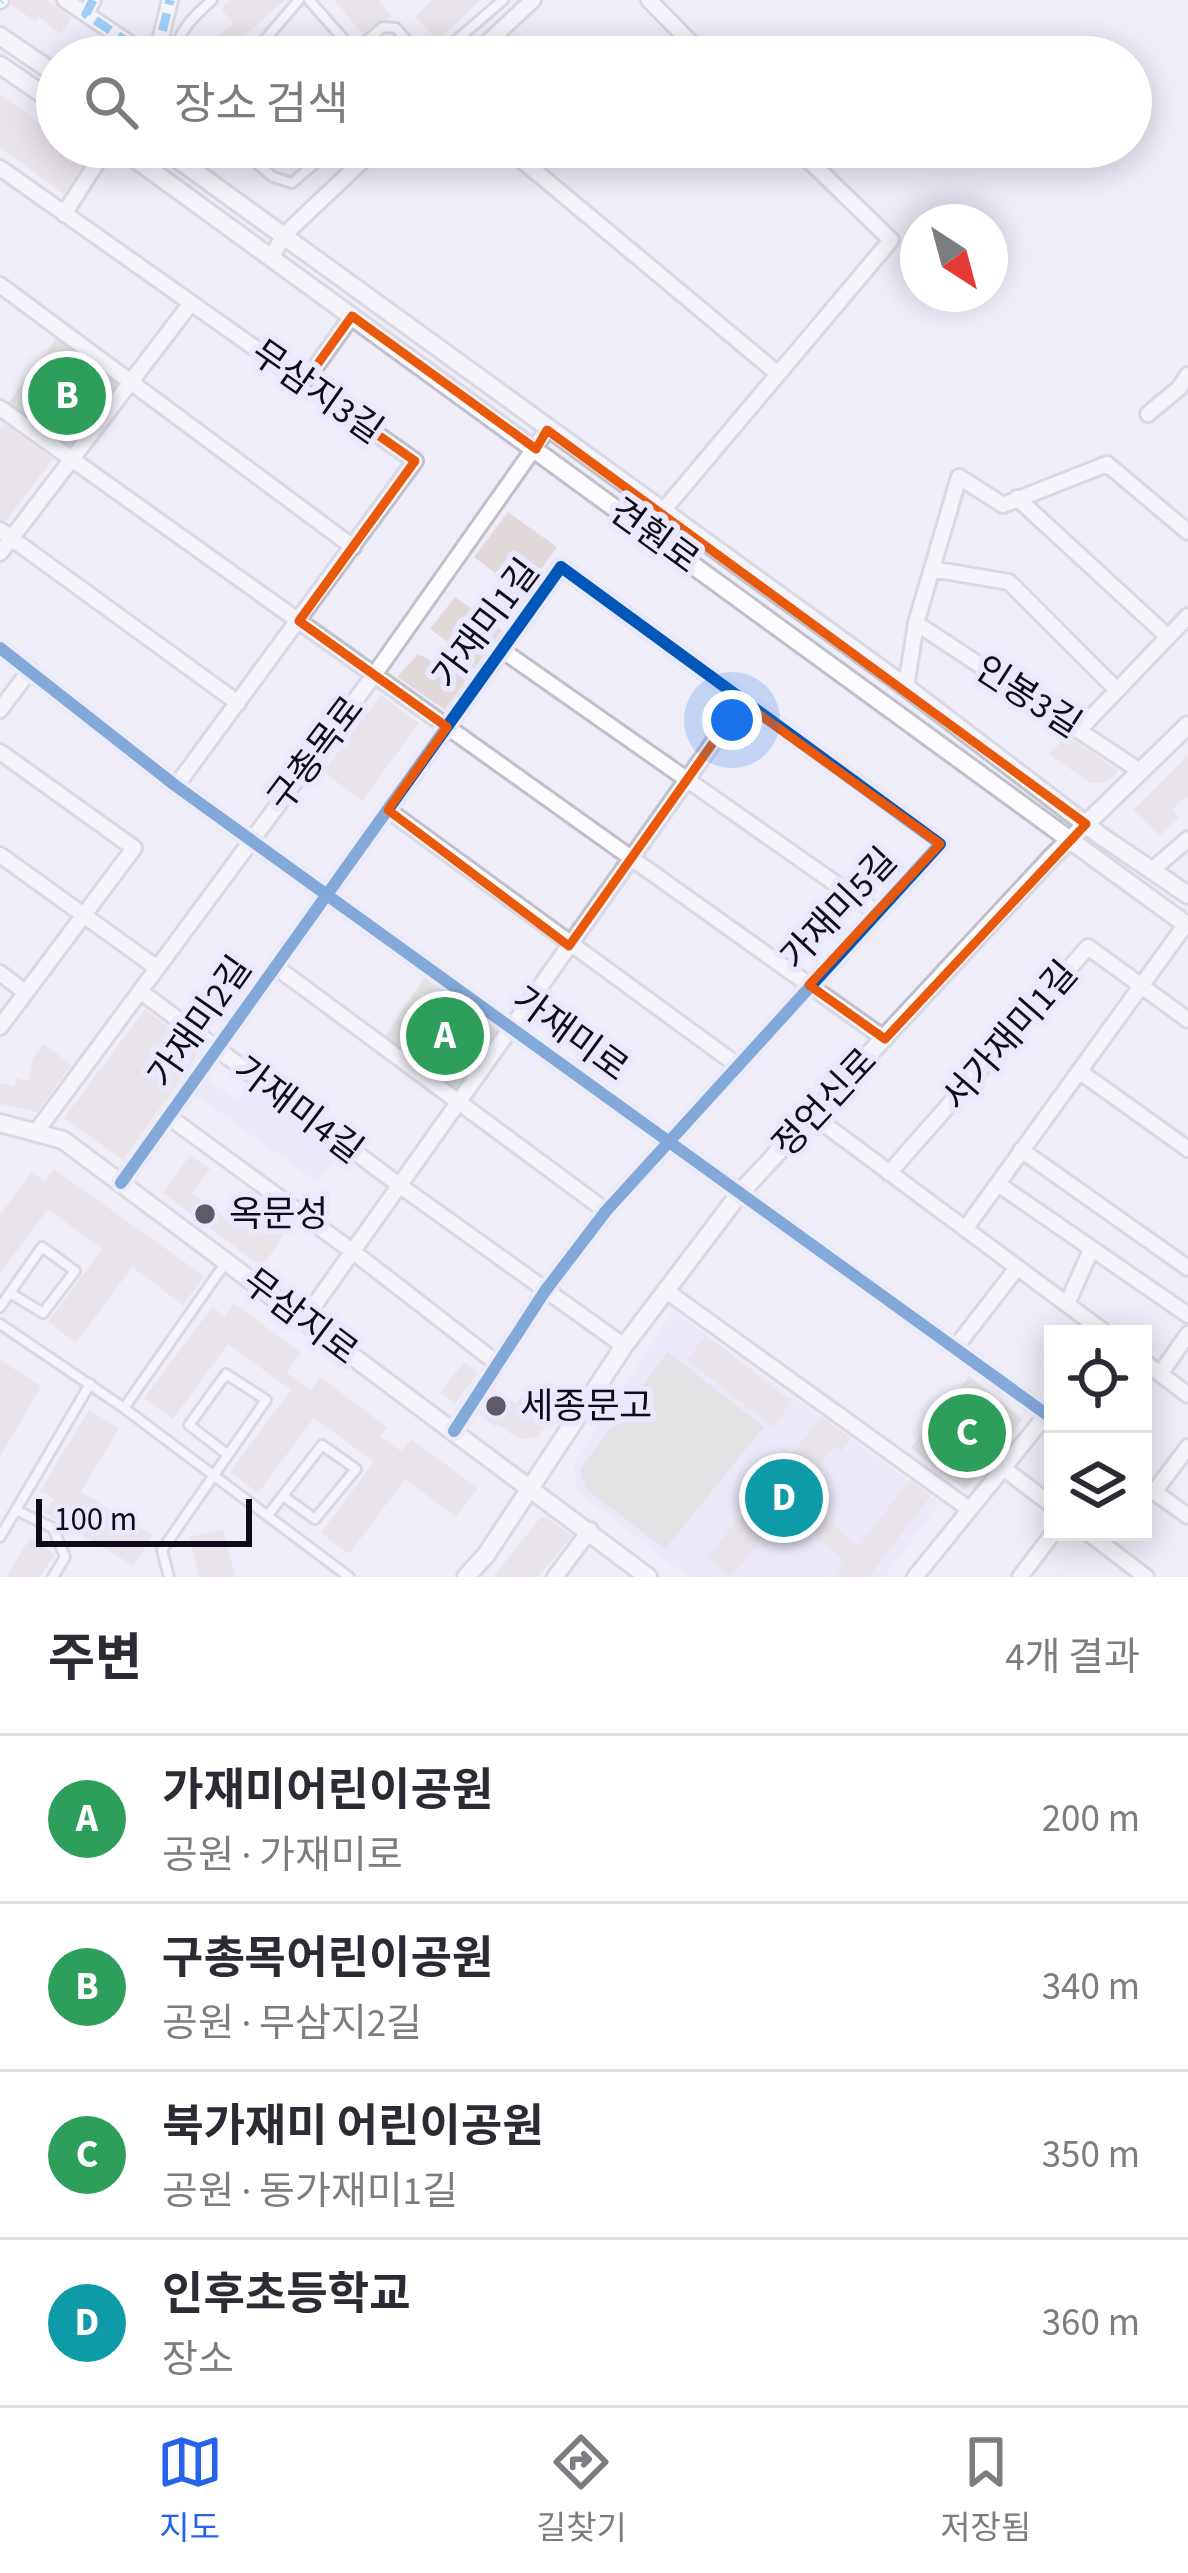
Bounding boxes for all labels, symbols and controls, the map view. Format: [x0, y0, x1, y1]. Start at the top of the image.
search box [36, 36, 1152, 168]
icon: search [78, 69, 144, 135]
text: 장소 검색 [174, 73, 349, 137]
north arrow [900, 204, 1008, 312]
street label: 무삼지3길 [241, 328, 393, 456]
pin: B [28, 351, 106, 441]
street label: 견훤로 [599, 486, 709, 586]
street label: 가재미1길 [420, 549, 552, 699]
street label: 인봉3길 [965, 644, 1091, 750]
street label: 구총목로 [256, 686, 376, 822]
your location [702, 690, 762, 750]
street label: 가재미5길 [769, 837, 909, 981]
street label: 가재미2길 [136, 946, 264, 1098]
street label: 서가재미1길 [931, 950, 1089, 1122]
street label: 가재미로 [501, 974, 639, 1094]
pin: A [406, 991, 484, 1081]
street label: 정언신로 [761, 1037, 889, 1169]
street label: 가재미4길 [223, 1044, 373, 1176]
place label: 옥문성 [229, 1189, 328, 1240]
marker: 옥문성 [192, 1201, 218, 1227]
street label: 무삼지로 [232, 1257, 368, 1377]
map controls [1044, 1325, 1152, 1541]
button: locate [1044, 1325, 1152, 1433]
place label: 세종문고 [520, 1381, 652, 1432]
pin: C [928, 1388, 1006, 1478]
marker: 세종문고 [483, 1393, 509, 1419]
button: layers [1044, 1433, 1152, 1541]
pin: D [745, 1453, 823, 1543]
scale bar [36, 1493, 252, 1546]
text: 100 m [54, 1496, 137, 1543]
text: 주변 [48, 1623, 142, 1695]
text: 4개 결과 [1005, 1630, 1140, 1686]
text: 가재미어린이공원 [162, 1759, 493, 1823]
text: A [76, 1791, 98, 1847]
text: 200 m [1042, 1791, 1140, 1847]
text: 공원 · 가재미로 [162, 1828, 403, 1884]
text: 구총목어린이공원 [162, 1927, 493, 1991]
text: B [75, 1959, 99, 2015]
text: 340 m [1042, 1959, 1140, 2015]
text: 공원 · 무삼지2길 [162, 1996, 422, 2052]
text: 북가재미 어린이공원 [162, 2095, 544, 2159]
text: C [76, 2127, 98, 2183]
text: 350 m [1042, 2127, 1140, 2183]
text: 공원 · 동가재미1길 [162, 2164, 458, 2220]
text: 인후초등학교 [162, 2263, 410, 2327]
text: D [75, 2295, 99, 2351]
text: 360 m [1042, 2295, 1140, 2351]
text: 장소 [162, 2332, 234, 2388]
tab: 지도 [157, 2429, 223, 2552]
tab: 길찾기 [536, 2429, 627, 2552]
tab: 저장됨 [940, 2429, 1031, 2552]

